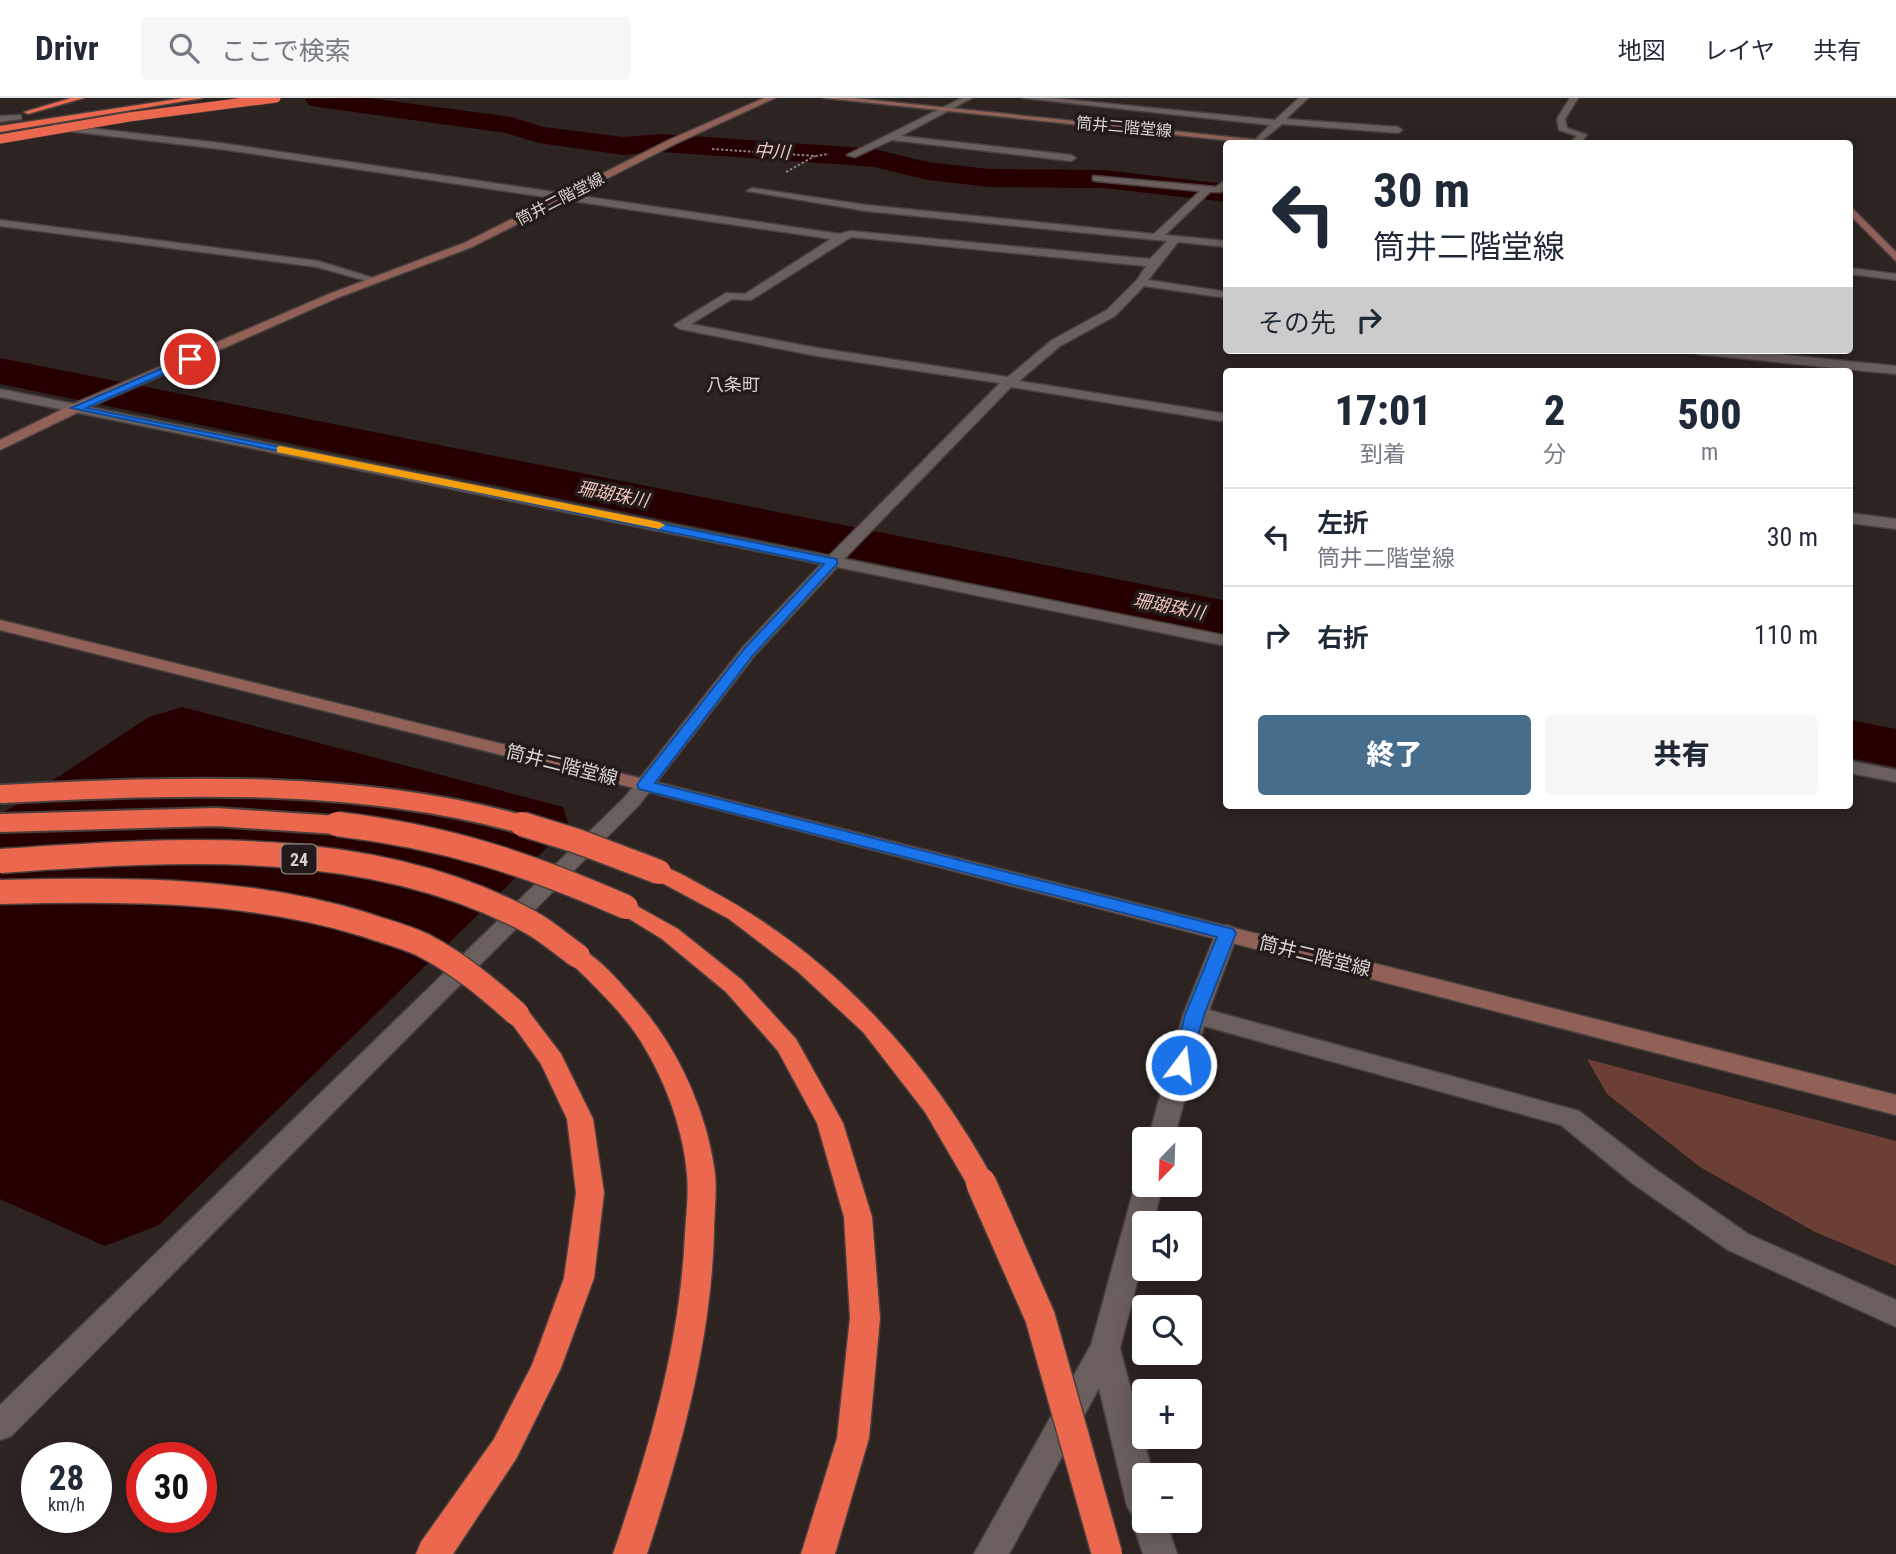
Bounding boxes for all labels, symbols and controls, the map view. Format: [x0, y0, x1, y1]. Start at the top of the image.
search box [141, 17, 631, 80]
text: Drivr [35, 29, 99, 68]
icon: search [165, 29, 203, 67]
text: ここで検索 [221, 36, 351, 66]
text: 地図 [1618, 37, 1666, 65]
text: レイヤ [1704, 37, 1775, 65]
text: 共有 [1813, 37, 1861, 65]
street label: 筒井二階堂線 [1075, 113, 1173, 141]
water label: 中川 [753, 139, 793, 163]
text: 30 m [1373, 162, 1470, 219]
icon: left [1258, 168, 1349, 259]
street label: 筒井二階堂線 [513, 169, 607, 229]
text: 筒井二階堂線 [1373, 228, 1565, 266]
icon: right [1350, 301, 1388, 339]
text: その先 [1258, 308, 1336, 338]
pin [160, 329, 220, 389]
icon: arrive [171, 340, 209, 378]
district label: 八条町 [706, 374, 760, 395]
text: 17:01 [1334, 386, 1432, 435]
text: 2 [1544, 386, 1565, 435]
text: 500 [1678, 390, 1742, 439]
text: m [1701, 439, 1718, 466]
text: 到着 [1360, 441, 1406, 468]
text: 分 [1543, 441, 1566, 468]
water label: 珊瑚珠川 [576, 477, 652, 512]
text: 左折 [1317, 508, 1369, 538]
icon: left [1258, 518, 1296, 556]
text: 30 m [1767, 522, 1818, 552]
text: 筒井二階堂線 [1317, 545, 1455, 572]
water label: 珊瑚珠川 [1132, 589, 1208, 624]
icon: right [1258, 616, 1296, 654]
text: 110 m [1754, 620, 1818, 650]
text: 右折 [1317, 623, 1369, 653]
button: 終了 [1258, 715, 1531, 795]
button: 共有 [1545, 715, 1818, 795]
street label: 筒井二階堂線 [504, 740, 620, 790]
road number: 24 [282, 844, 316, 874]
street label: 筒井二階堂線 [1257, 931, 1373, 981]
position arrow [1144, 1028, 1218, 1102]
north arrow [1132, 1127, 1202, 1197]
map controls [1132, 1127, 1202, 1533]
button: sound [1132, 1211, 1202, 1281]
button: search [1132, 1295, 1202, 1365]
button: + [1132, 1379, 1202, 1449]
speed limit sign: 30 [126, 1442, 217, 1533]
text: 28 [49, 1458, 84, 1499]
button: − [1132, 1463, 1202, 1533]
text: km/h [48, 1494, 85, 1515]

